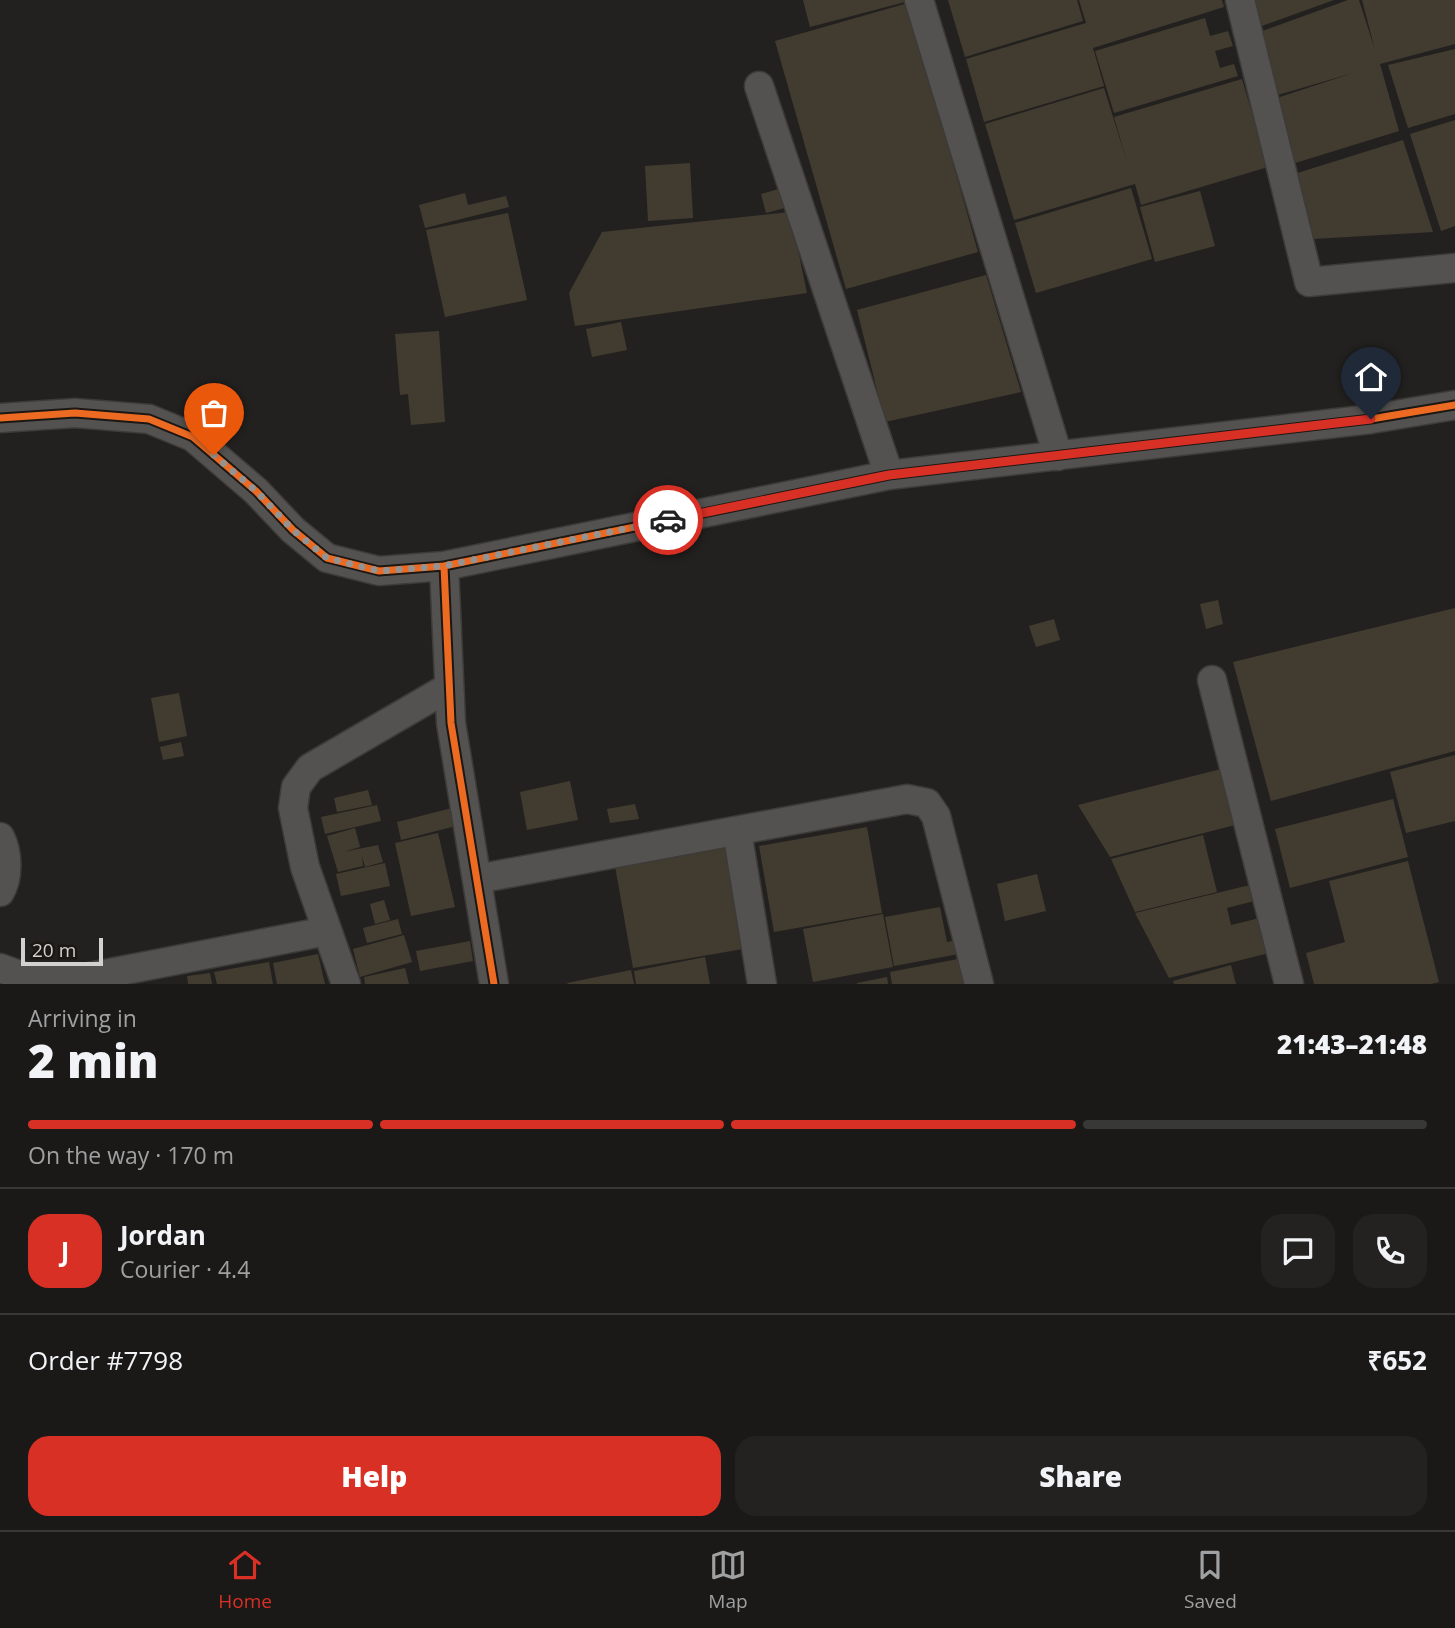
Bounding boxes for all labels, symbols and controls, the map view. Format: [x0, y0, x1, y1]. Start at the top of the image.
pin [1341, 347, 1401, 419]
icon: home [1352, 358, 1390, 396]
pin [184, 383, 244, 455]
icon: bag [195, 394, 233, 432]
courier [633, 485, 703, 555]
icon: car [649, 501, 687, 539]
scale bar [21, 935, 103, 967]
text: 20 m [32, 937, 76, 963]
text: Arriving in [28, 1002, 137, 1034]
text: 21:43–21:48 [1277, 1026, 1427, 1062]
text: 2 min [28, 1029, 159, 1091]
text: On the way · 170 m [28, 1139, 234, 1171]
button: chat [1261, 1214, 1335, 1288]
button: phone [1353, 1214, 1427, 1288]
text: Jordan [120, 1217, 206, 1253]
text: J [61, 1233, 69, 1269]
text: Courier · 4.4 [120, 1253, 250, 1285]
text: Order #7798 [28, 1342, 183, 1378]
text: ₹652 [1368, 1342, 1427, 1378]
button: Help [28, 1436, 721, 1516]
button: Share [735, 1436, 1427, 1516]
tab: Home [218, 1546, 272, 1614]
tab: Map [708, 1546, 748, 1614]
tab: Saved [1184, 1546, 1237, 1614]

